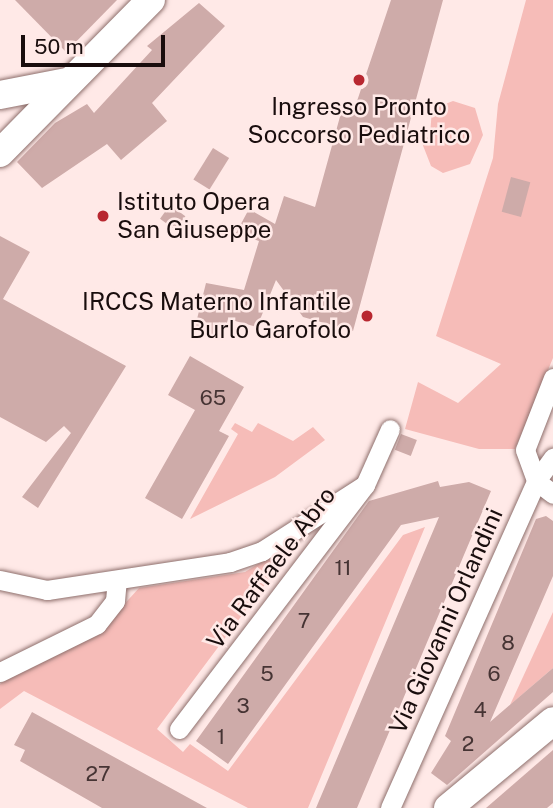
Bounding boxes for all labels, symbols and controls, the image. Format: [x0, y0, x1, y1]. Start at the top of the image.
scale bar [24, 21, 168, 65]
text: 50 m [34, 34, 84, 59]
marker: Ingresso Pronto Soccorso Pediatrico [349, 70, 369, 90]
place label: Ingresso Pronto Soccorso Pediatrico [247, 93, 471, 149]
place label: Istituto Opera San Giuseppe [117, 188, 271, 244]
marker: Istituto Opera San Giuseppe [95, 208, 111, 224]
place label: IRCCS Materno Infantile Burlo Garofolo [82, 288, 351, 344]
marker: IRCCS Materno Infantile Burlo Garofolo [357, 306, 377, 326]
house number: 65 [200, 385, 226, 411]
street label: Via Raffaele Abro [201, 481, 341, 655]
street label: Via Giovanni Orlandini [383, 504, 509, 738]
house number: 11 [334, 555, 352, 581]
house number: 7 [298, 608, 310, 634]
house number: 8 [501, 630, 515, 656]
house number: 5 [260, 661, 274, 687]
house number: 6 [487, 661, 501, 687]
house number: 3 [236, 693, 250, 719]
house number: 4 [473, 697, 487, 723]
house number: 1 [217, 724, 225, 750]
house number: 2 [462, 731, 474, 757]
house number: 27 [85, 761, 111, 787]

